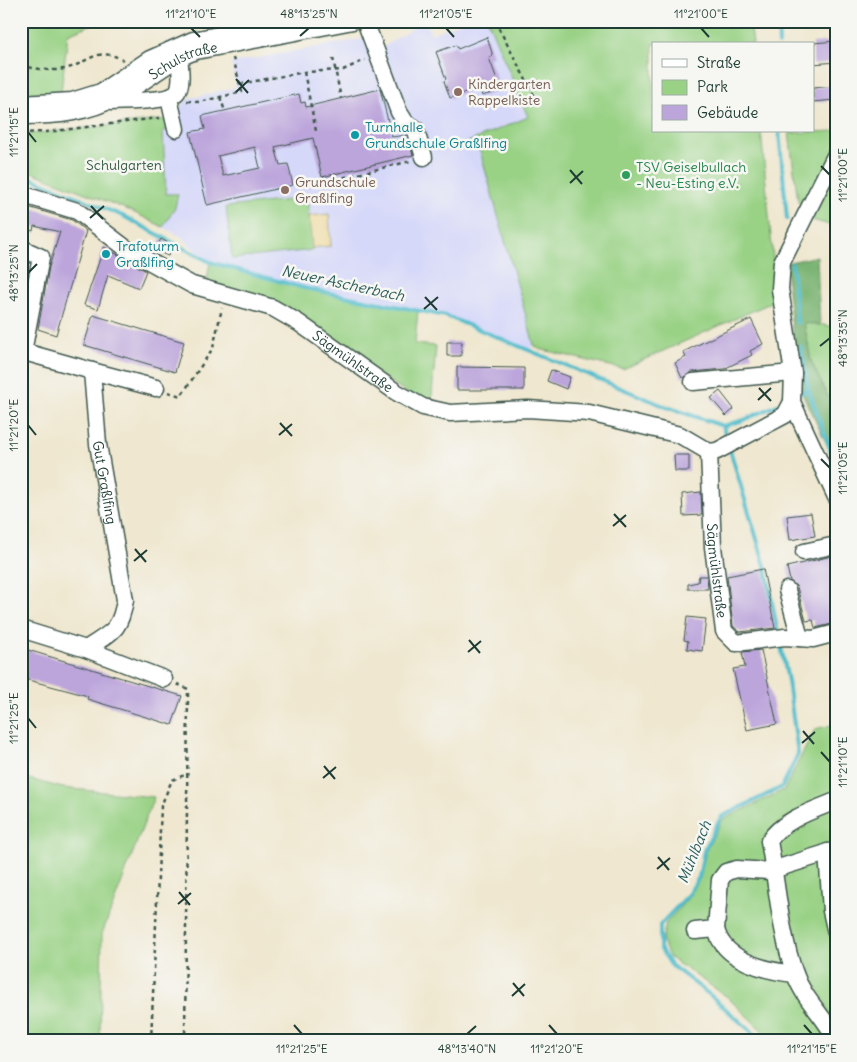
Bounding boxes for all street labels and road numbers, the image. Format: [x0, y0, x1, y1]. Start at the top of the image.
street label: Schulstraße [145, 38, 219, 84]
street label: Sägmühlstraße [309, 326, 397, 396]
street label: Gut Graßlfing [89, 439, 121, 526]
street label: Sägmühlstraße [703, 523, 731, 619]

